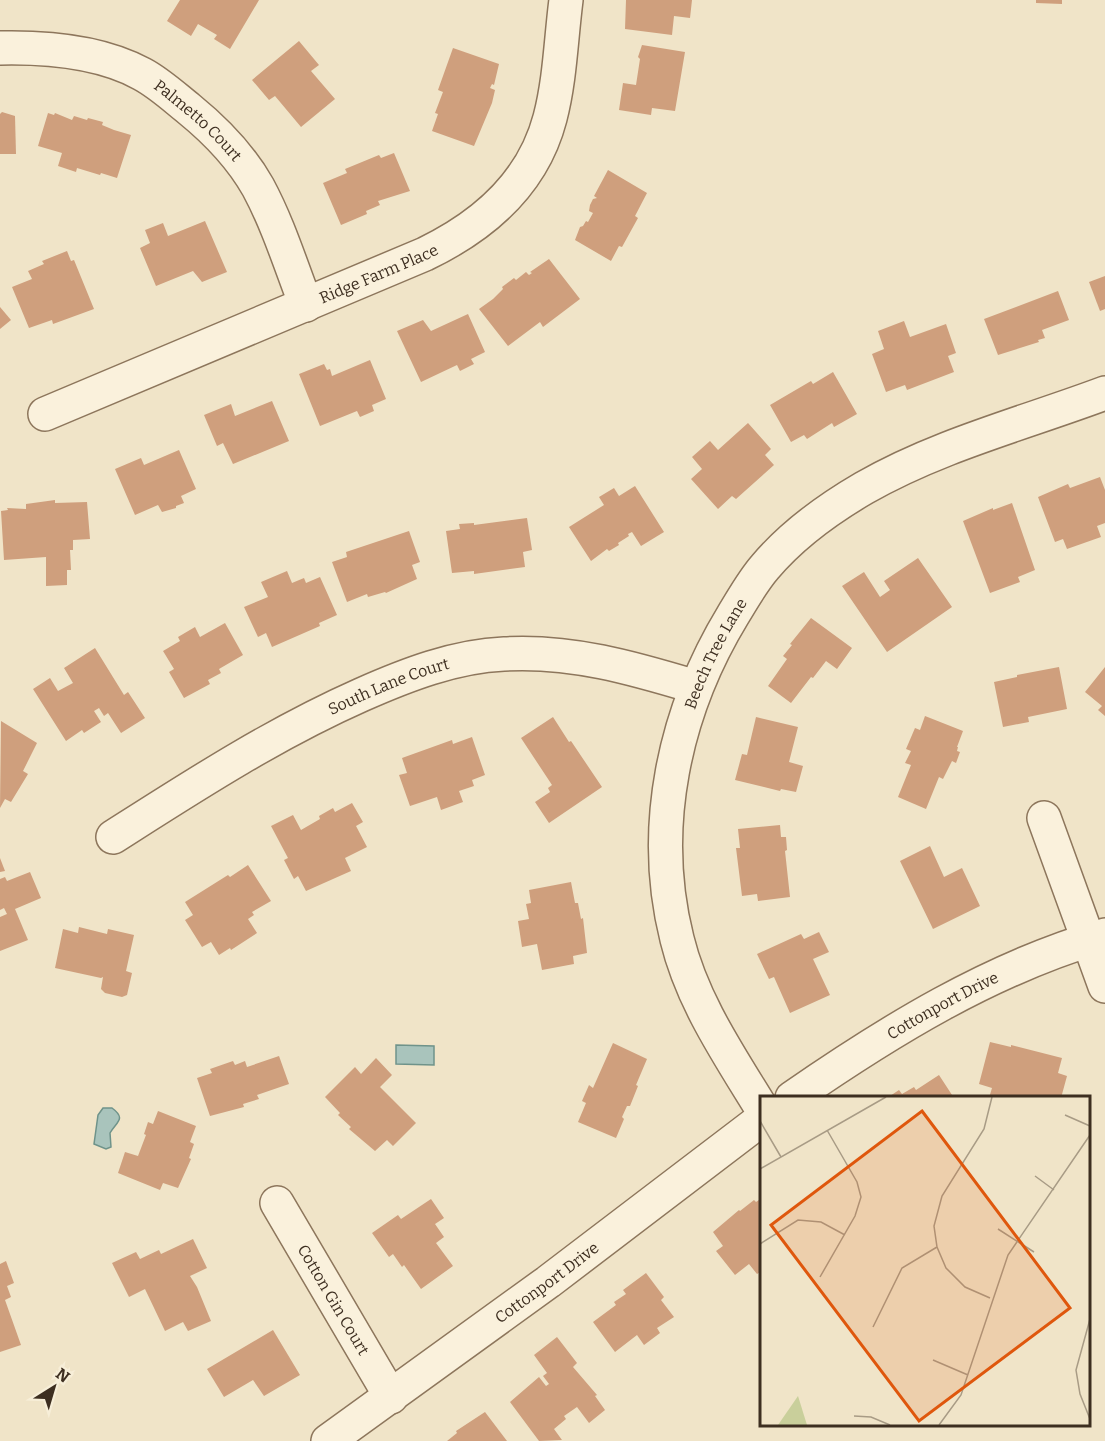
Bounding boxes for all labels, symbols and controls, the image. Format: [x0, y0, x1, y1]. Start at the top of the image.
street label: Palmetto Court [150, 76, 246, 165]
street label: Ridge Farm Place [317, 240, 441, 307]
street label: Beech Tree Lane [681, 595, 751, 712]
street label: South Lane Court [325, 654, 451, 719]
street label: Cottonport Drive [883, 968, 1001, 1044]
inset map [760, 1096, 1090, 1426]
street label: Cottonport Drive [491, 1238, 602, 1327]
street label: Cotton Gin Court [293, 1241, 373, 1359]
north arrow [24, 1357, 84, 1417]
text: N [52, 1364, 73, 1387]

